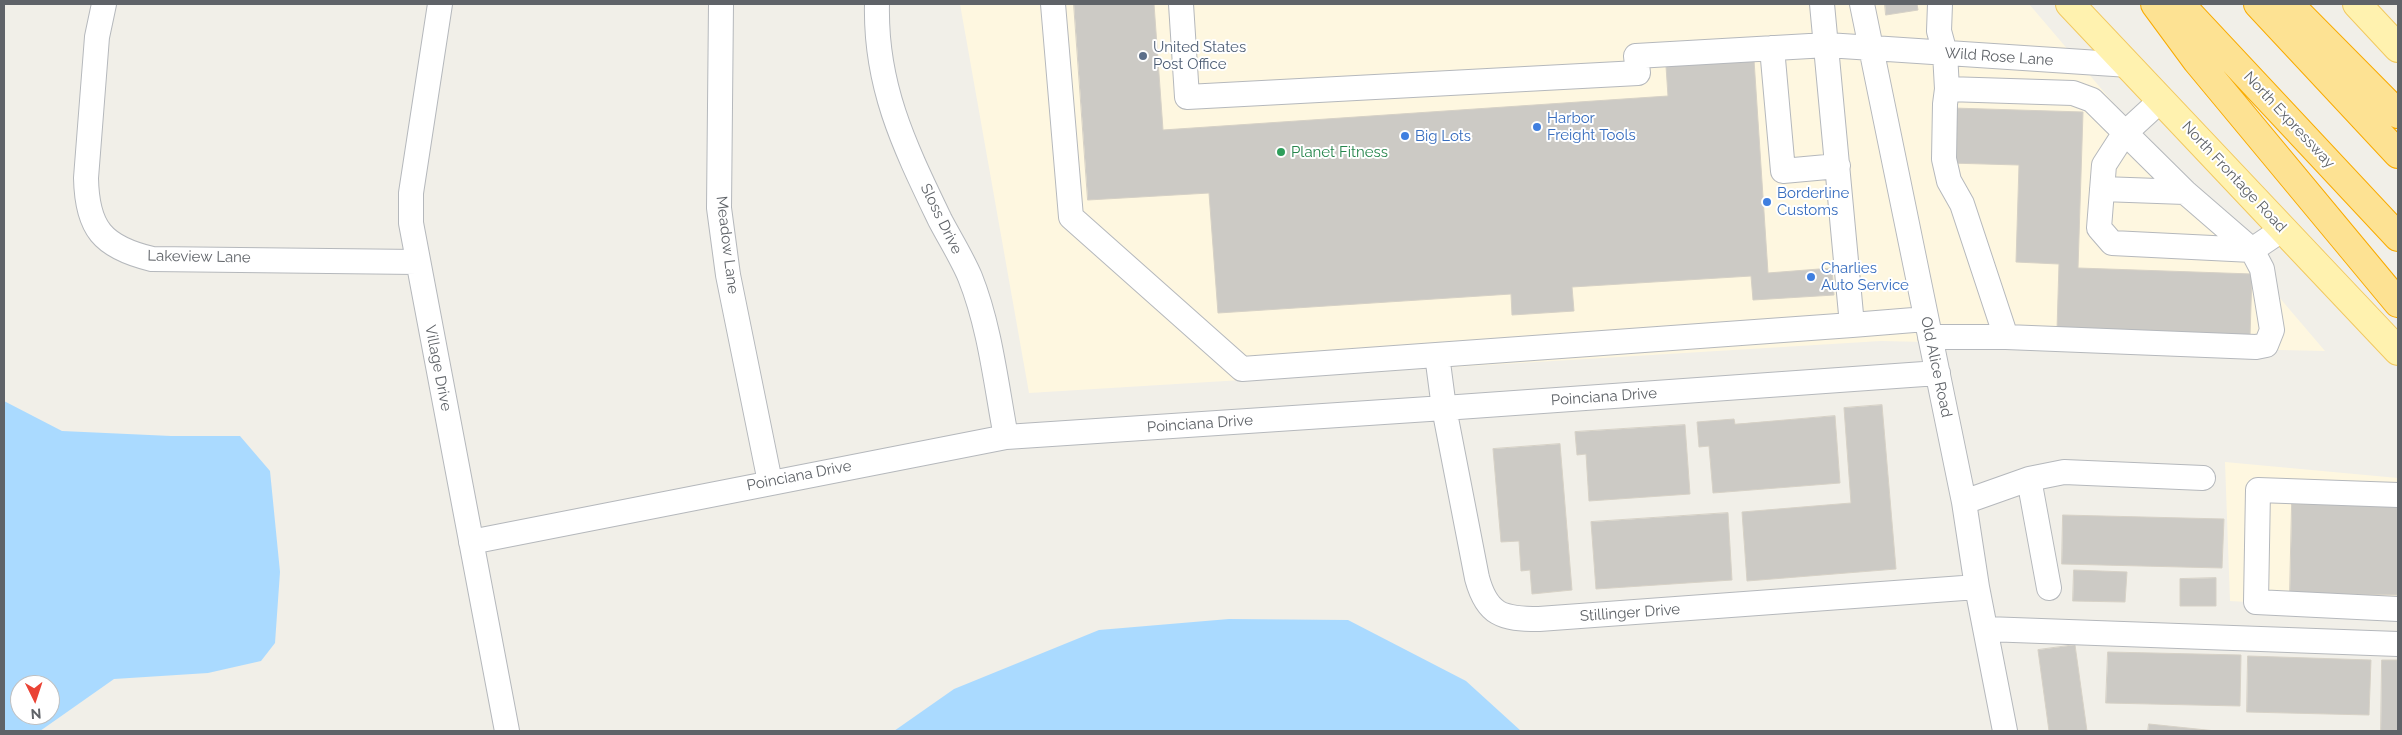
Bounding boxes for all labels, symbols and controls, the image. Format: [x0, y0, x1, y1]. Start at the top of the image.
place label: United States Post Office [1153, 38, 1246, 73]
street label: Wild Rose Lane [1944, 44, 2054, 70]
marker: United States Post Office [1137, 50, 1149, 62]
street label: North Expressway [2240, 68, 2338, 172]
place label: Harbor Freight Tools [1547, 109, 1636, 144]
street label: North Frontage Road [2178, 118, 2290, 236]
marker: Harbor Freight Tools [1531, 121, 1543, 133]
place label: Big Lots [1415, 127, 1471, 145]
marker: Big Lots [1399, 130, 1411, 142]
place label: Planet Fitness [1291, 143, 1388, 161]
marker: Planet Fitness [1275, 146, 1287, 158]
street label: Sloss Drive [916, 181, 966, 257]
place label: Borderline Customs [1777, 184, 1849, 219]
street label: Meadow Lane [712, 195, 742, 295]
marker: Borderline Customs [1761, 196, 1773, 208]
street label: Lakeview Lane [147, 247, 251, 267]
place label: Charlies Auto Service [1821, 259, 1909, 294]
marker: Charlies Auto Service [1805, 271, 1817, 283]
street label: Old Alice Road [1917, 315, 1955, 419]
street label: Village Drive [421, 323, 455, 413]
street label: Poinciana Drive [1550, 384, 1658, 410]
street label: Poinciana Drive [1146, 411, 1254, 437]
street label: Poinciana Drive [745, 457, 853, 495]
street label: Stillinger Drive [1579, 601, 1681, 625]
north arrow [10, 675, 60, 725]
text: N [30, 706, 42, 722]

